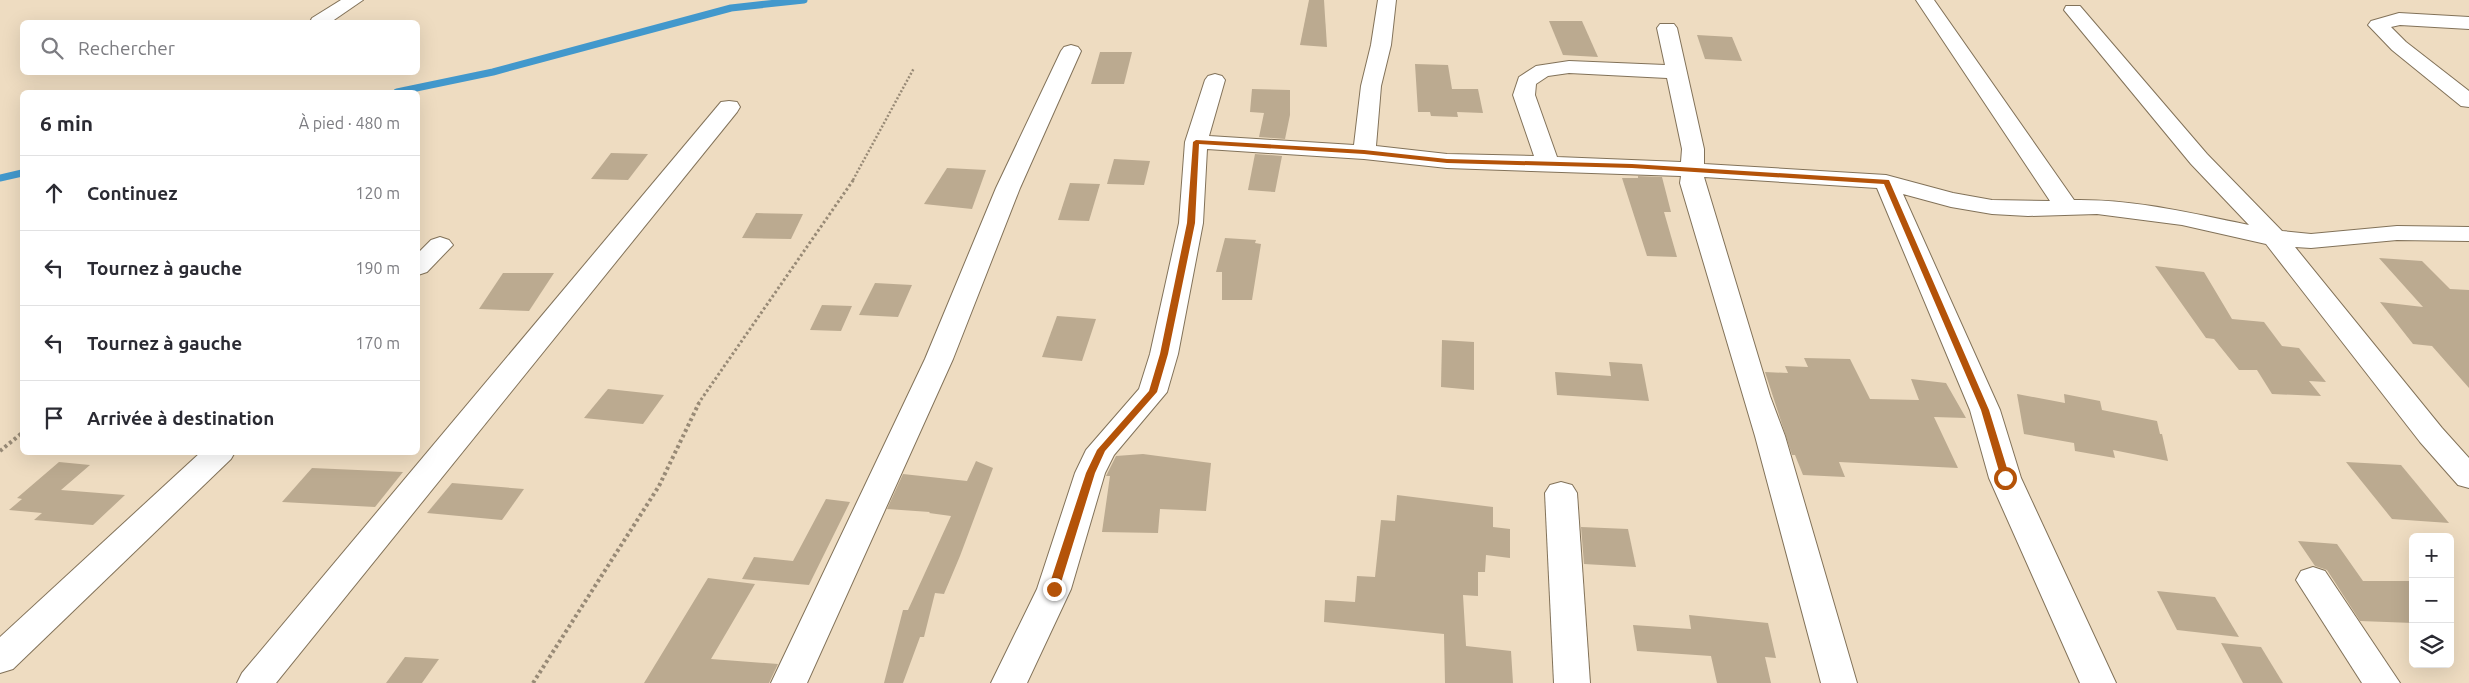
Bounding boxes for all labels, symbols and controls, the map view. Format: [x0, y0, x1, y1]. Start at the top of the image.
search box [20, 20, 420, 75]
icon: search [38, 34, 66, 62]
text: Rechercher [78, 37, 175, 59]
text: 6 min [40, 111, 93, 135]
text: À pied · 480 m [299, 114, 400, 132]
icon: ahead [40, 179, 68, 207]
text: Continuez [87, 182, 177, 204]
text: 120 m [355, 184, 400, 202]
icon: left [40, 254, 68, 282]
text: Tournez à gauche [87, 257, 242, 279]
text: 190 m [355, 259, 400, 277]
icon: left [40, 329, 68, 357]
text: Tournez à gauche [87, 332, 242, 354]
text: 170 m [355, 334, 400, 352]
icon: arrive [40, 404, 68, 432]
text: Arrivée à destination [87, 407, 274, 429]
route start [1994, 467, 2017, 490]
map controls [2409, 533, 2454, 668]
button: + [2409, 533, 2454, 578]
route end [1043, 578, 1066, 601]
button: − [2409, 578, 2454, 623]
button: layers [2409, 623, 2454, 668]

